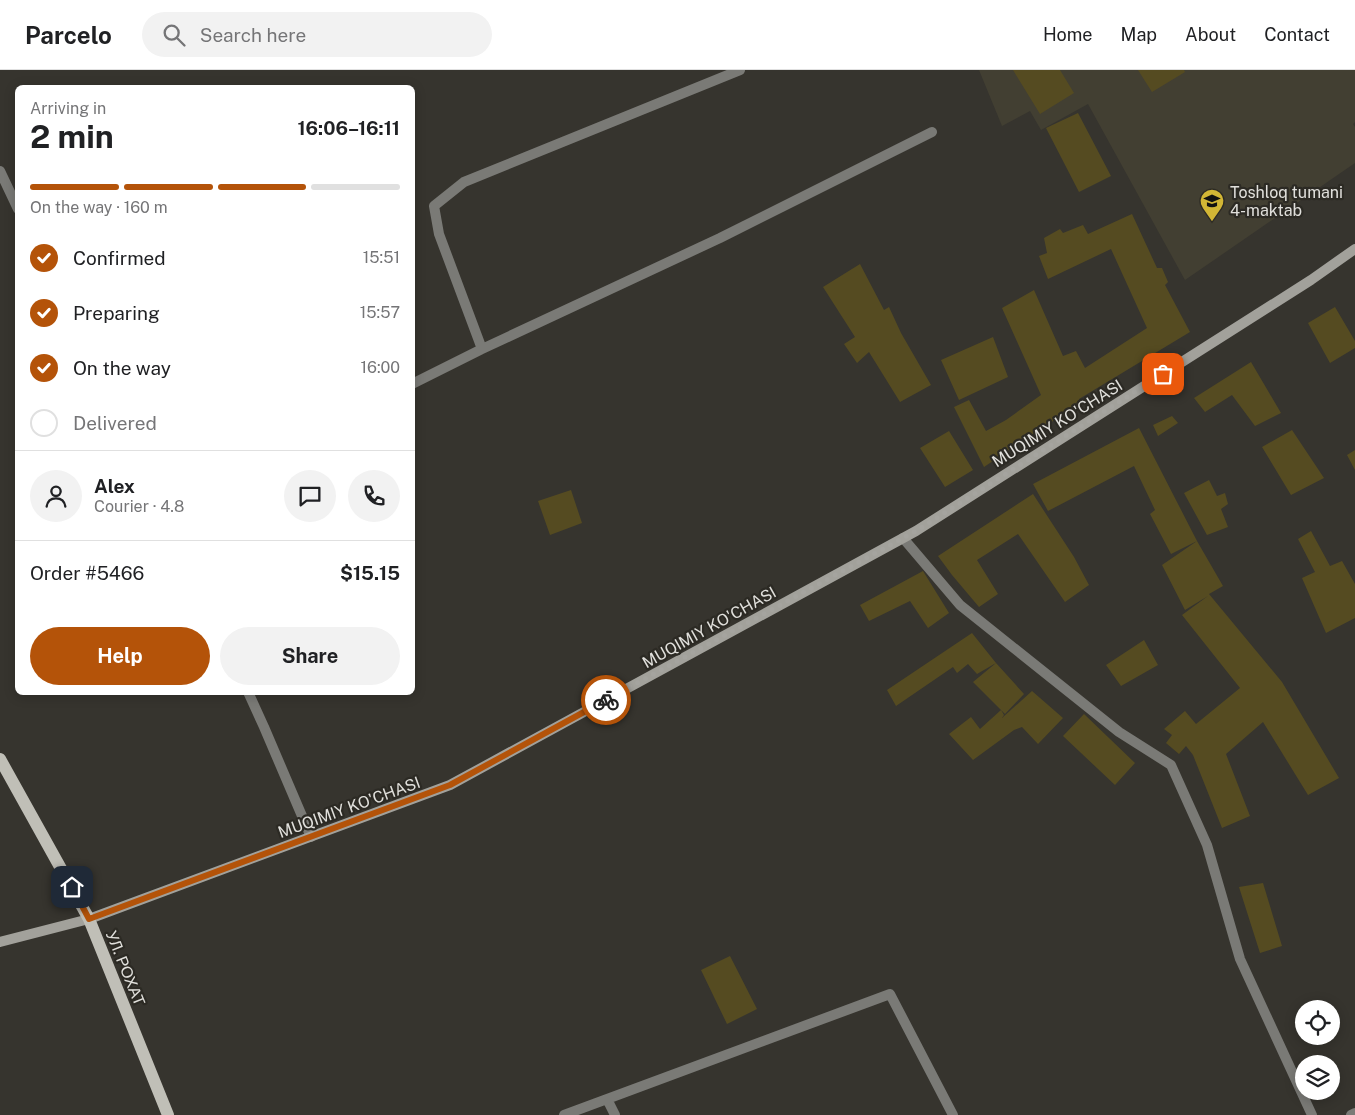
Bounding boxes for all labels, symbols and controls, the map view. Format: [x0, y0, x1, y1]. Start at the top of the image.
search box [142, 12, 492, 57]
text: Parcelo [25, 21, 112, 49]
icon: search [160, 21, 188, 49]
text: Search here [200, 24, 306, 46]
text: Home [1043, 24, 1093, 45]
text: Map [1121, 24, 1157, 45]
text: About [1185, 24, 1236, 45]
text: Contact [1264, 24, 1330, 45]
text: Arriving in [30, 99, 106, 118]
text: 16:06–16:11 [297, 117, 400, 139]
text: 2 min [30, 118, 114, 155]
place label: Toshloq tumani 4-maktab [1230, 183, 1343, 220]
school or university icon: Toshloq tumani 4-maktab [1199, 188, 1225, 222]
text: On the way · 160 m [30, 198, 168, 217]
icon: check [30, 244, 58, 272]
text: Confirmed [73, 247, 166, 269]
text: 15:51 [363, 248, 400, 267]
icon: check [30, 299, 58, 327]
text: Preparing [73, 302, 160, 324]
text: 15:57 [360, 303, 400, 322]
pin [1142, 353, 1184, 395]
icon: check [30, 354, 58, 382]
text: On the way [73, 357, 171, 379]
text: 16:00 [360, 358, 400, 377]
icon: bag [1149, 360, 1177, 388]
street label: MUQIMIY KO'CHASI [989, 376, 1126, 471]
text: Delivered [73, 412, 157, 434]
button: person [30, 470, 82, 522]
button: chat [284, 470, 336, 522]
button: phone [348, 470, 400, 522]
text: Alex [94, 475, 135, 497]
text: Courier · 4.8 [94, 497, 184, 516]
text: Order #5466 [30, 562, 144, 584]
text: $15.15 [340, 562, 400, 584]
street label: MUQIMIY KO'CHASI [639, 583, 779, 672]
button: Help [30, 627, 210, 685]
button: Share [220, 627, 400, 685]
courier [581, 675, 631, 725]
icon: bike [592, 686, 620, 714]
street label: MUQIMIY KO'CHASI [275, 773, 423, 842]
pin [51, 866, 93, 908]
icon: home [58, 873, 86, 901]
street label: УЛ. РОХАТ [102, 928, 149, 1009]
map controls [1295, 1000, 1340, 1100]
button: locate [1295, 1000, 1340, 1045]
button: layers [1295, 1055, 1340, 1100]

